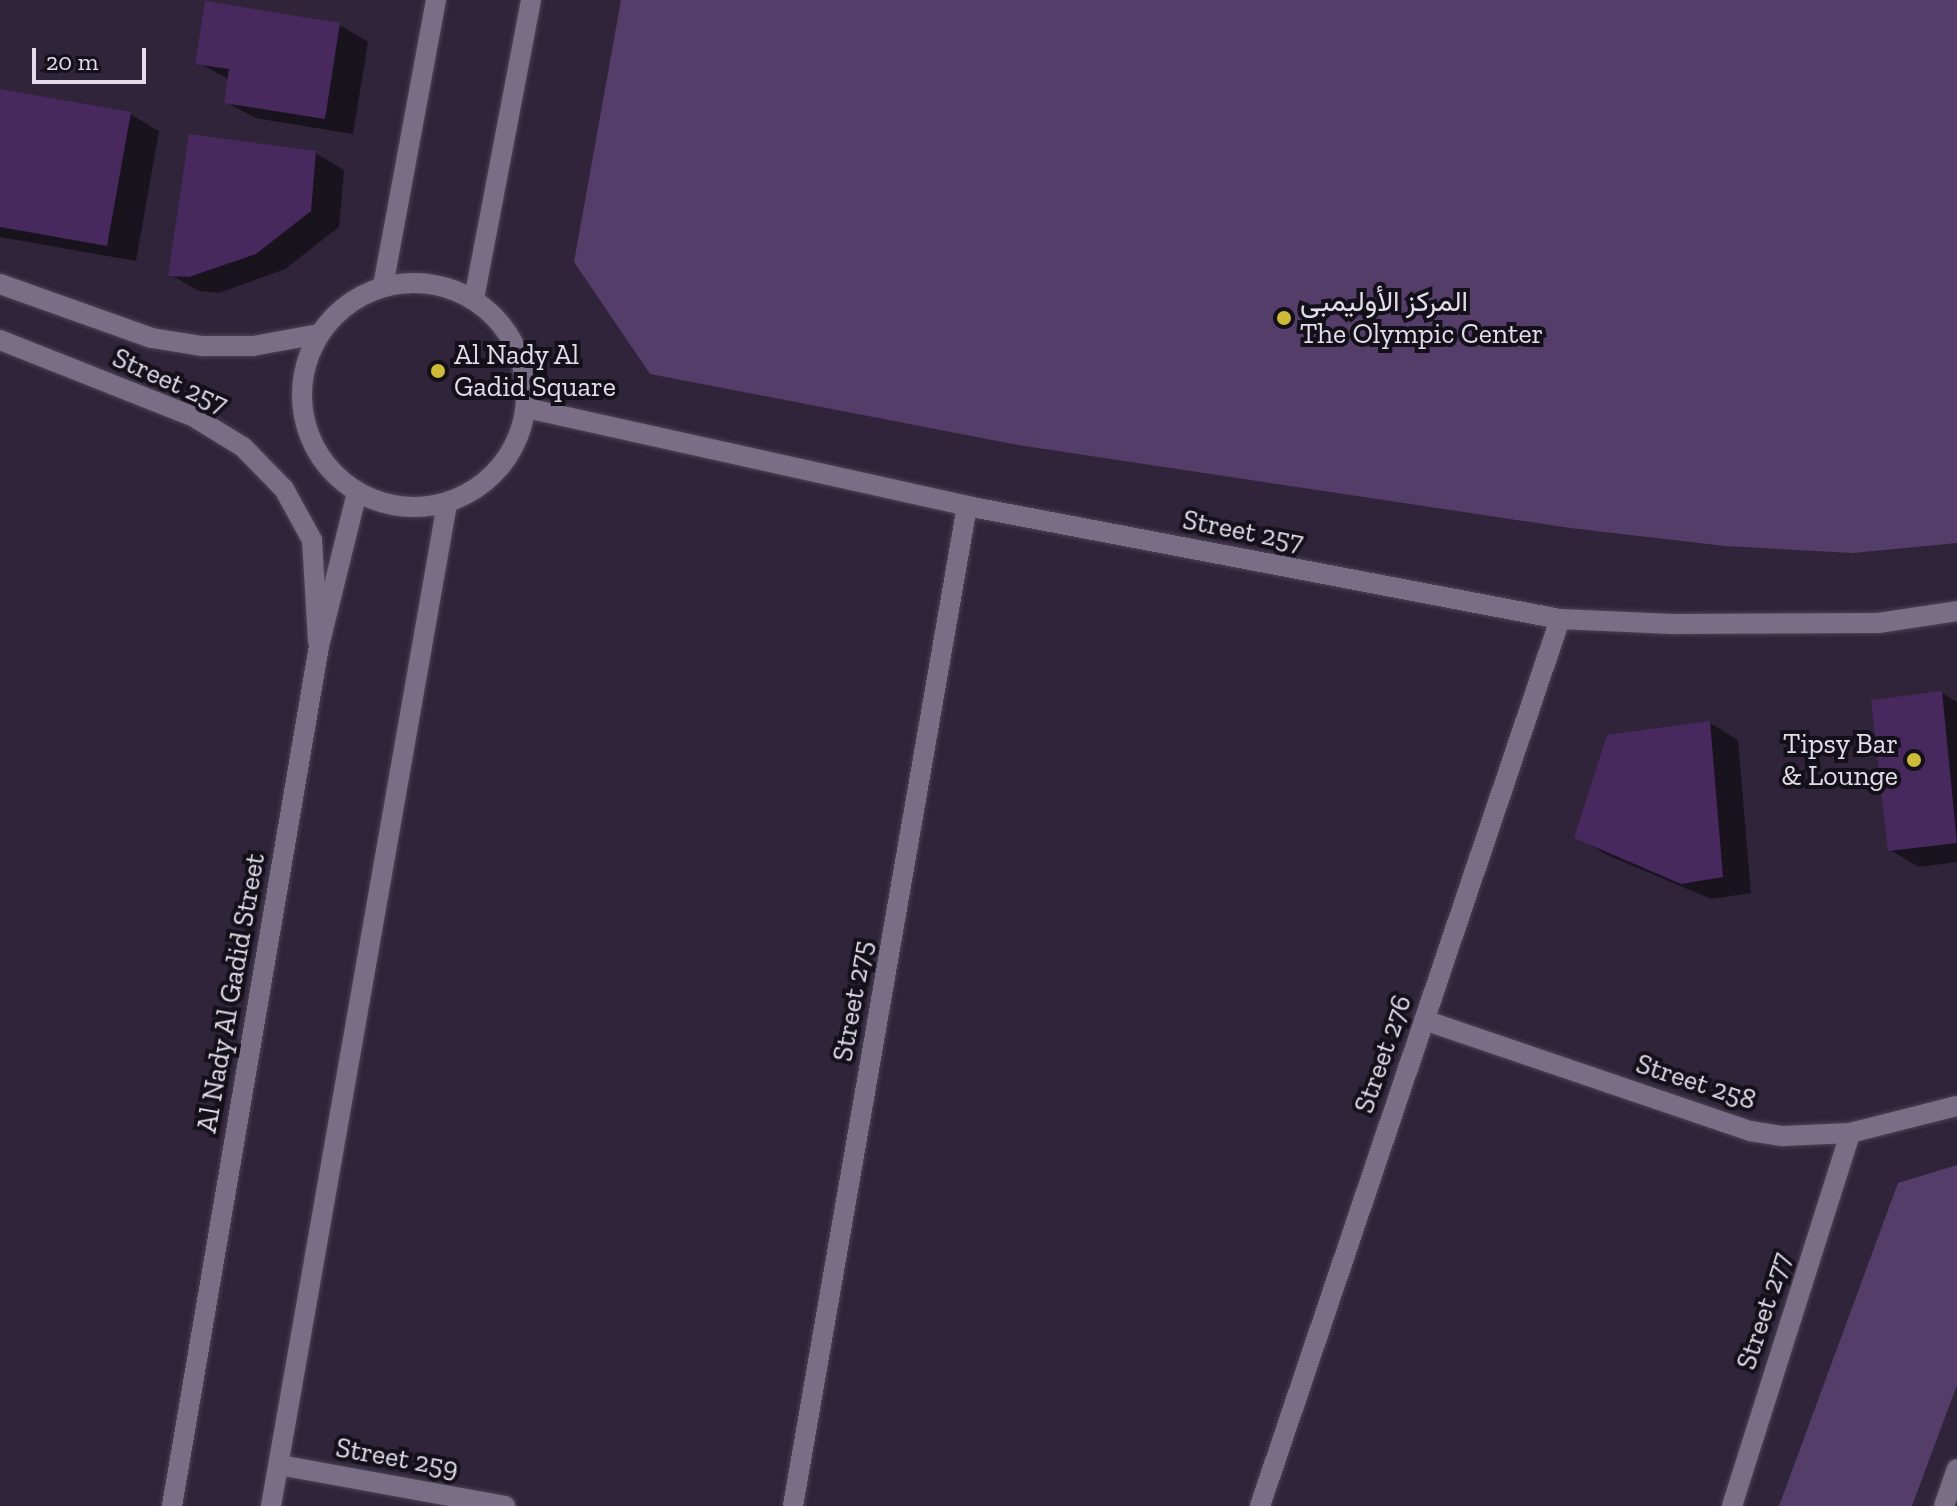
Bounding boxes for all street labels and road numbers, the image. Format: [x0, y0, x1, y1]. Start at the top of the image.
street label: Street 257 [107, 341, 233, 421]
street label: Street 257 [1180, 503, 1306, 559]
street label: Al Nady Al Gadid Street [190, 850, 272, 1136]
street label: Street 275 [826, 938, 880, 1064]
street label: Street 276 [1347, 991, 1419, 1117]
street label: Street 258 [1632, 1047, 1760, 1117]
street label: Street 277 [1729, 1248, 1799, 1374]
street label: Street 259 [333, 1431, 461, 1485]

